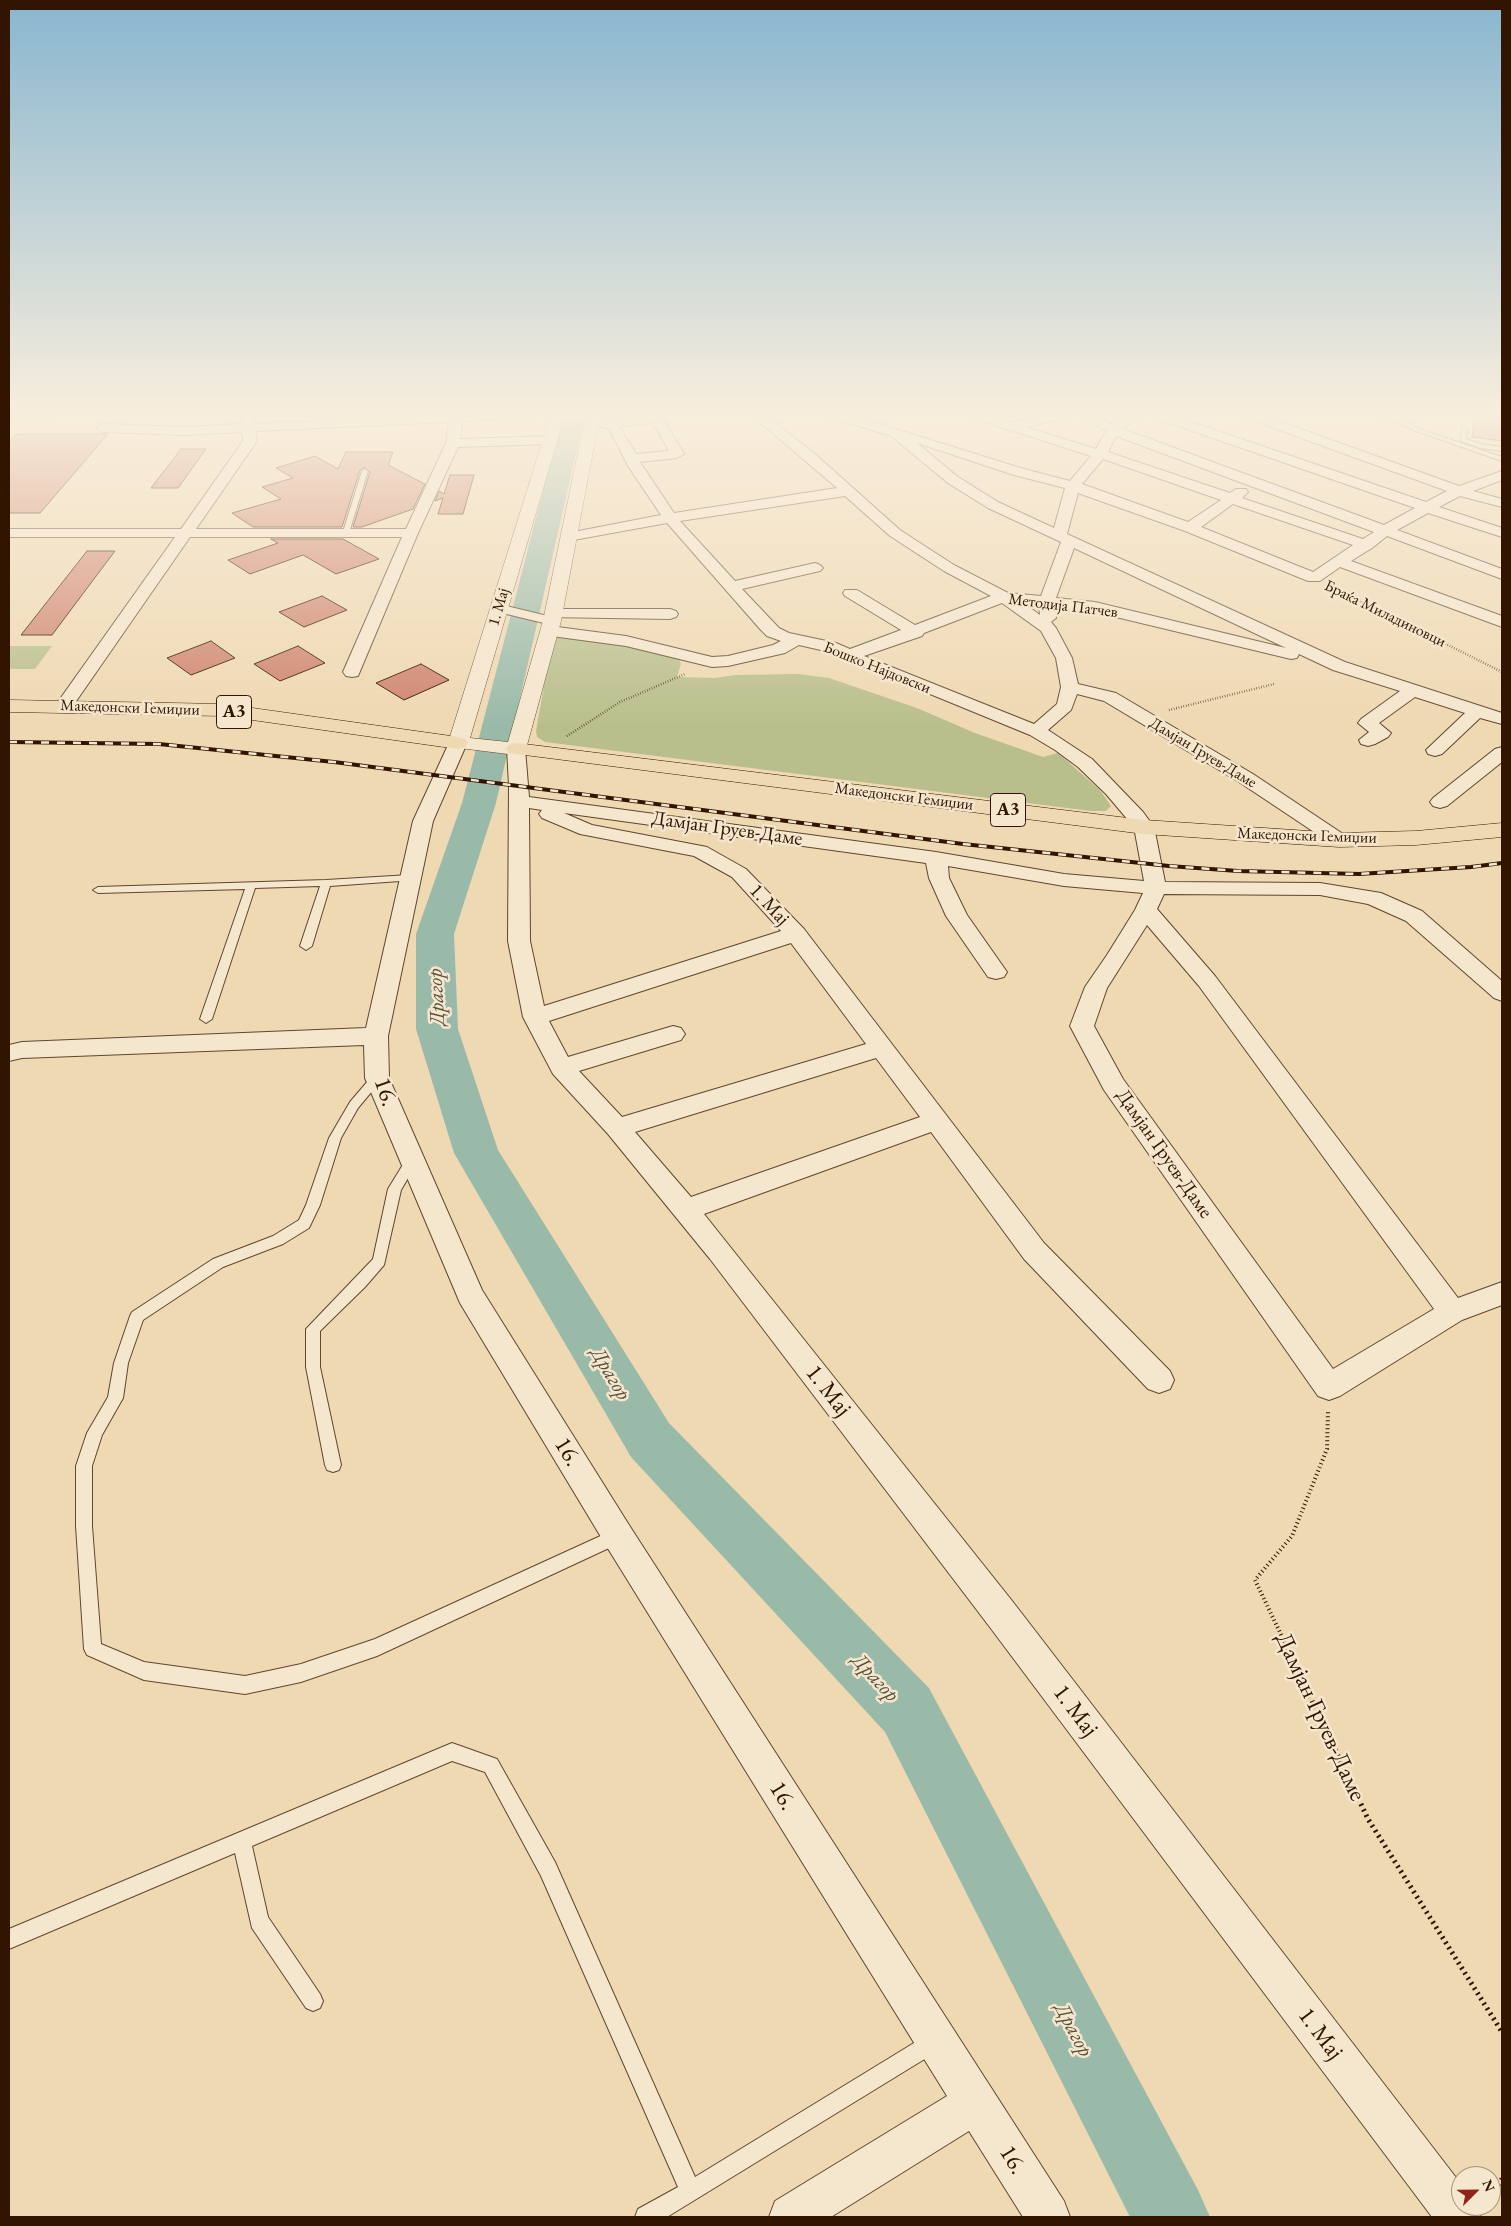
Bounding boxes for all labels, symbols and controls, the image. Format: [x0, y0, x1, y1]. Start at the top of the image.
street label: Браќа Миладиновци [1321, 576, 1449, 652]
street label: 1. Мај [484, 586, 514, 628]
street label: Методија Патчев [1007, 590, 1119, 622]
street label: Бошко Најдовски [821, 638, 933, 698]
street label: Македонски Гемиџии [60, 696, 200, 720]
road number: A3 [216, 696, 252, 729]
street label: Дамјан Груев-Даме [1146, 713, 1260, 793]
street label: Македонски Гемиџии [834, 779, 974, 815]
road number: A3 [990, 794, 1026, 826]
street label: Дамјан Груев-Даме [650, 807, 804, 851]
street label: Македонски Гемиџии [1237, 824, 1377, 848]
street label: 1. Мај [744, 879, 794, 931]
water label: Драгор [423, 968, 451, 1026]
street label: 16. [367, 1074, 403, 1110]
street label: Дамјан Груев-Даме [1111, 1085, 1217, 1223]
water label: Драгор [585, 1343, 635, 1405]
street label: 1. Мај [799, 1359, 857, 1423]
street label: 16. [547, 1432, 587, 1472]
street label: Дамјан Груев-Даме [1268, 1628, 1372, 1806]
water label: Драгор [846, 1649, 904, 1707]
street label: 1. Мај [1046, 1679, 1104, 1743]
street label: 16. [762, 1776, 802, 1816]
water label: Драгор [1048, 1999, 1098, 2061]
street label: 1. Мај [1291, 2002, 1349, 2066]
street label: 16. [992, 2140, 1032, 2180]
north arrow [1451, 2166, 1501, 2216]
text: N [1478, 2177, 1499, 2194]

